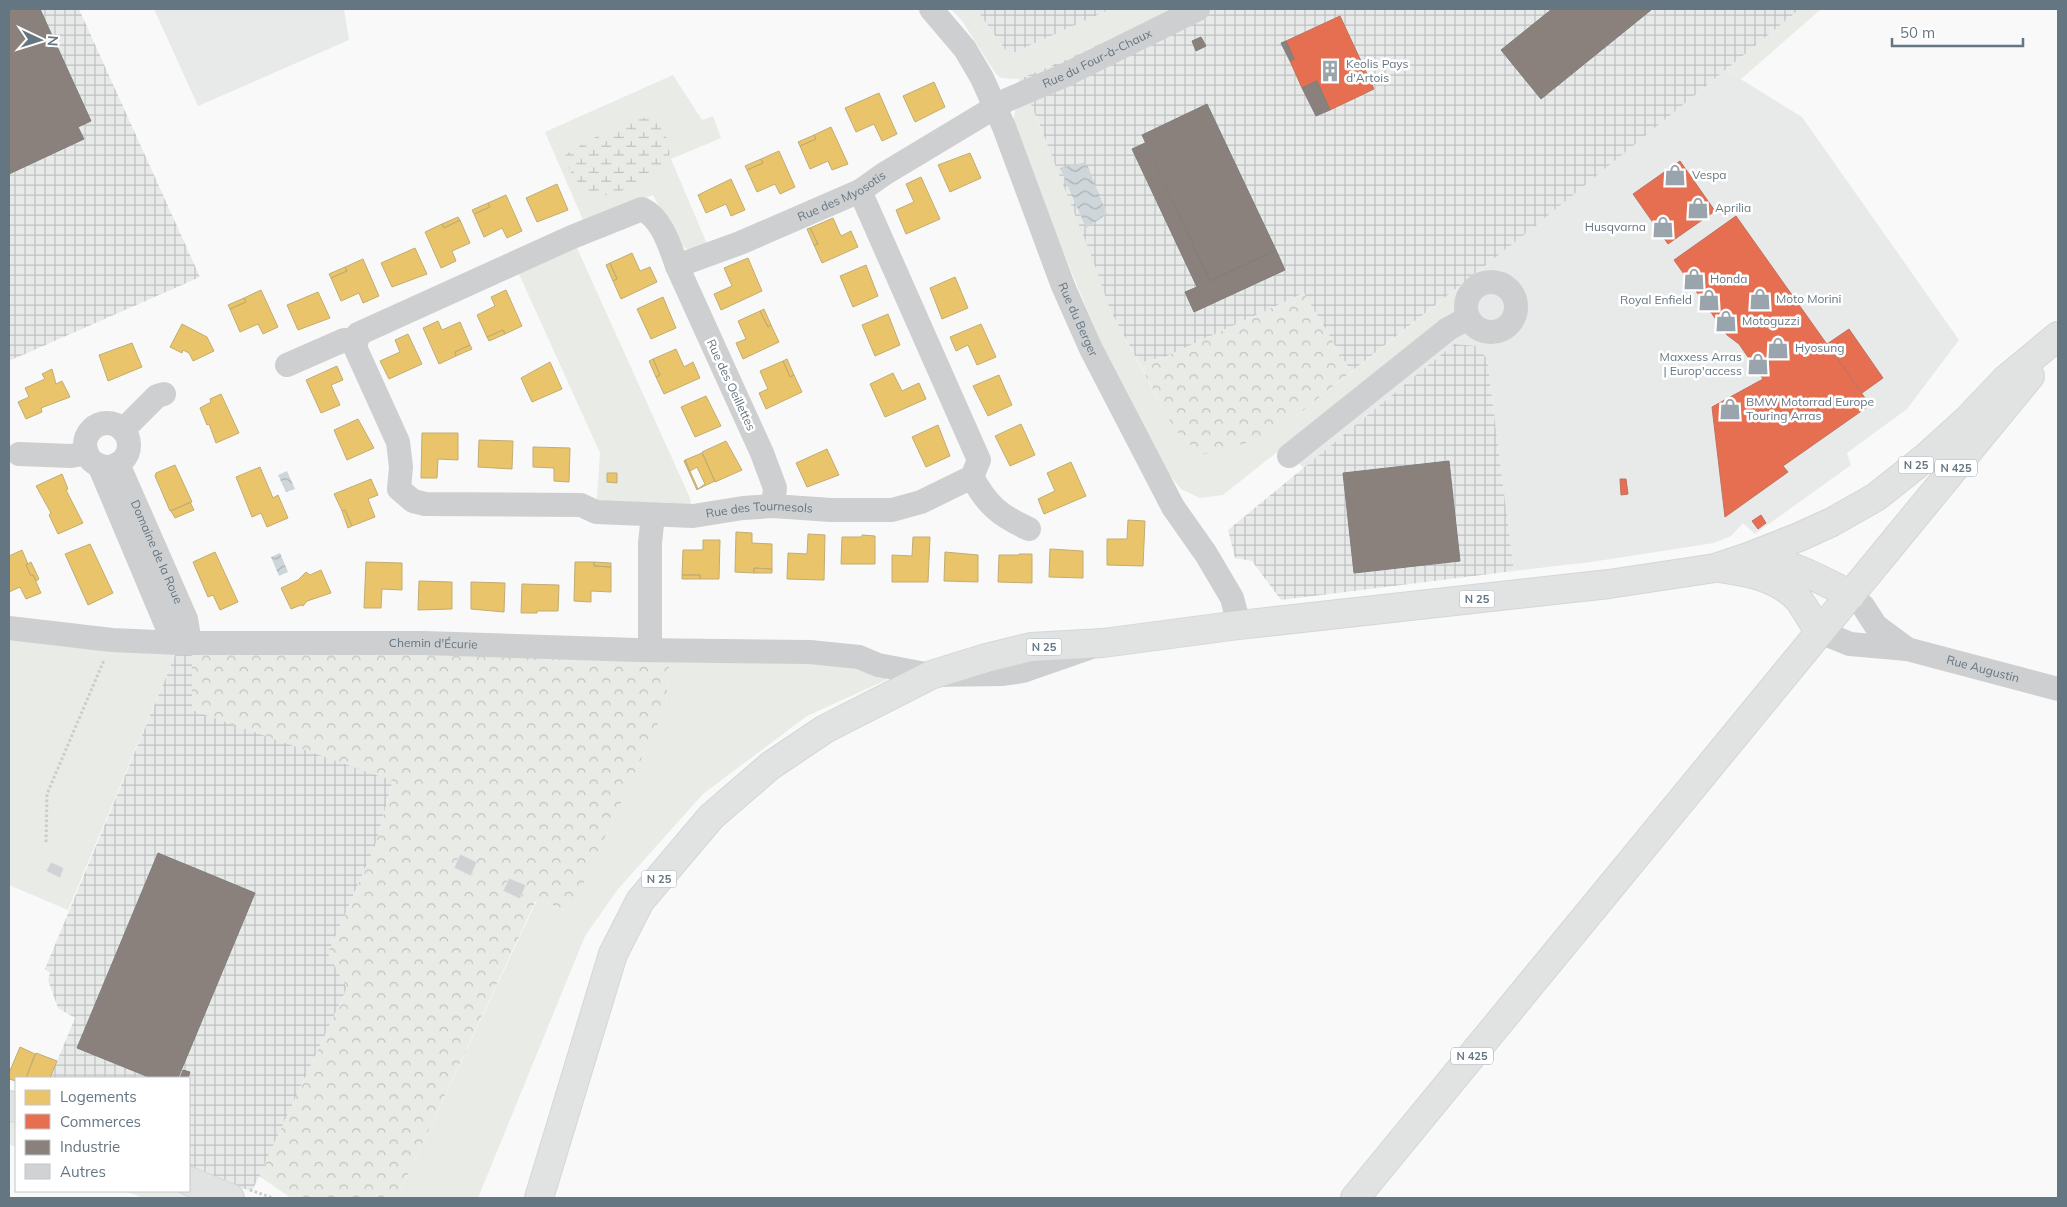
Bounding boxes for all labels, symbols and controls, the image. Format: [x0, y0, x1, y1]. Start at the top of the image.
north arrow [15, 15, 65, 65]
scale bar [1892, 15, 2023, 47]
text: 50 m [1900, 23, 1935, 42]
street label: Rue du Four-à-Chaux [1040, 25, 1155, 91]
text: N [44, 35, 62, 47]
place label: Keolis Pays d'Artois [1346, 56, 1409, 85]
building icon: Keolis Pays d'Artois [1317, 58, 1343, 84]
shop icon: Vespa [1662, 162, 1688, 188]
street label: Rue des Myosotis [795, 167, 888, 224]
place label: Vespa [1692, 167, 1727, 182]
shop icon: Aprilia [1685, 195, 1711, 221]
place label: Aprilia [1715, 200, 1751, 215]
shop icon: Husqvarna [1650, 214, 1676, 240]
place label: Husqvarna [1585, 219, 1646, 234]
shop icon: Honda [1681, 266, 1707, 292]
place label: Honda [1710, 271, 1747, 286]
street label: Rue du Berger [1055, 280, 1102, 359]
shop icon: Moto Morini [1747, 286, 1773, 312]
shop icon: Royal Enfield [1696, 287, 1722, 313]
place label: Moto Morini [1776, 291, 1842, 306]
place label: Royal Enfield [1620, 292, 1692, 307]
shop icon: Motoguzzi [1713, 308, 1739, 334]
place label: Motoguzzi [1742, 313, 1800, 328]
shop icon: Hyosung [1765, 335, 1791, 361]
street label: Rue des Oeillettes [704, 337, 759, 433]
place label: Hyosung [1795, 340, 1844, 355]
place label: Maxxess Arras | Europ'access [1660, 349, 1742, 378]
shop icon: Maxxess Arras | Europ'access [1745, 351, 1771, 377]
place label: BMW Motorrad Europe Touring Arras [1746, 394, 1874, 423]
shop icon: BMW Motorrad Europe Touring Arras [1717, 396, 1743, 422]
road number: N 25 [1898, 456, 1934, 474]
road number: N 425 [1935, 459, 1977, 476]
street label: Domaine de la Roue [128, 498, 186, 606]
street label: Rue des Tournesols [705, 498, 813, 521]
road number: N 25 [1460, 590, 1494, 608]
street label: Chemin d'Écurie [389, 635, 478, 652]
road number: N 25 [1026, 638, 1062, 656]
street label: Rue Augustin [1945, 652, 2021, 685]
road number: N 25 [642, 871, 676, 888]
road number: N 425 [1451, 1048, 1493, 1064]
legend [15, 1077, 190, 1192]
text: Logements [60, 1087, 137, 1106]
text: Commerces [60, 1112, 141, 1131]
text: Industrie [60, 1137, 120, 1156]
text: Autres [60, 1162, 106, 1181]

